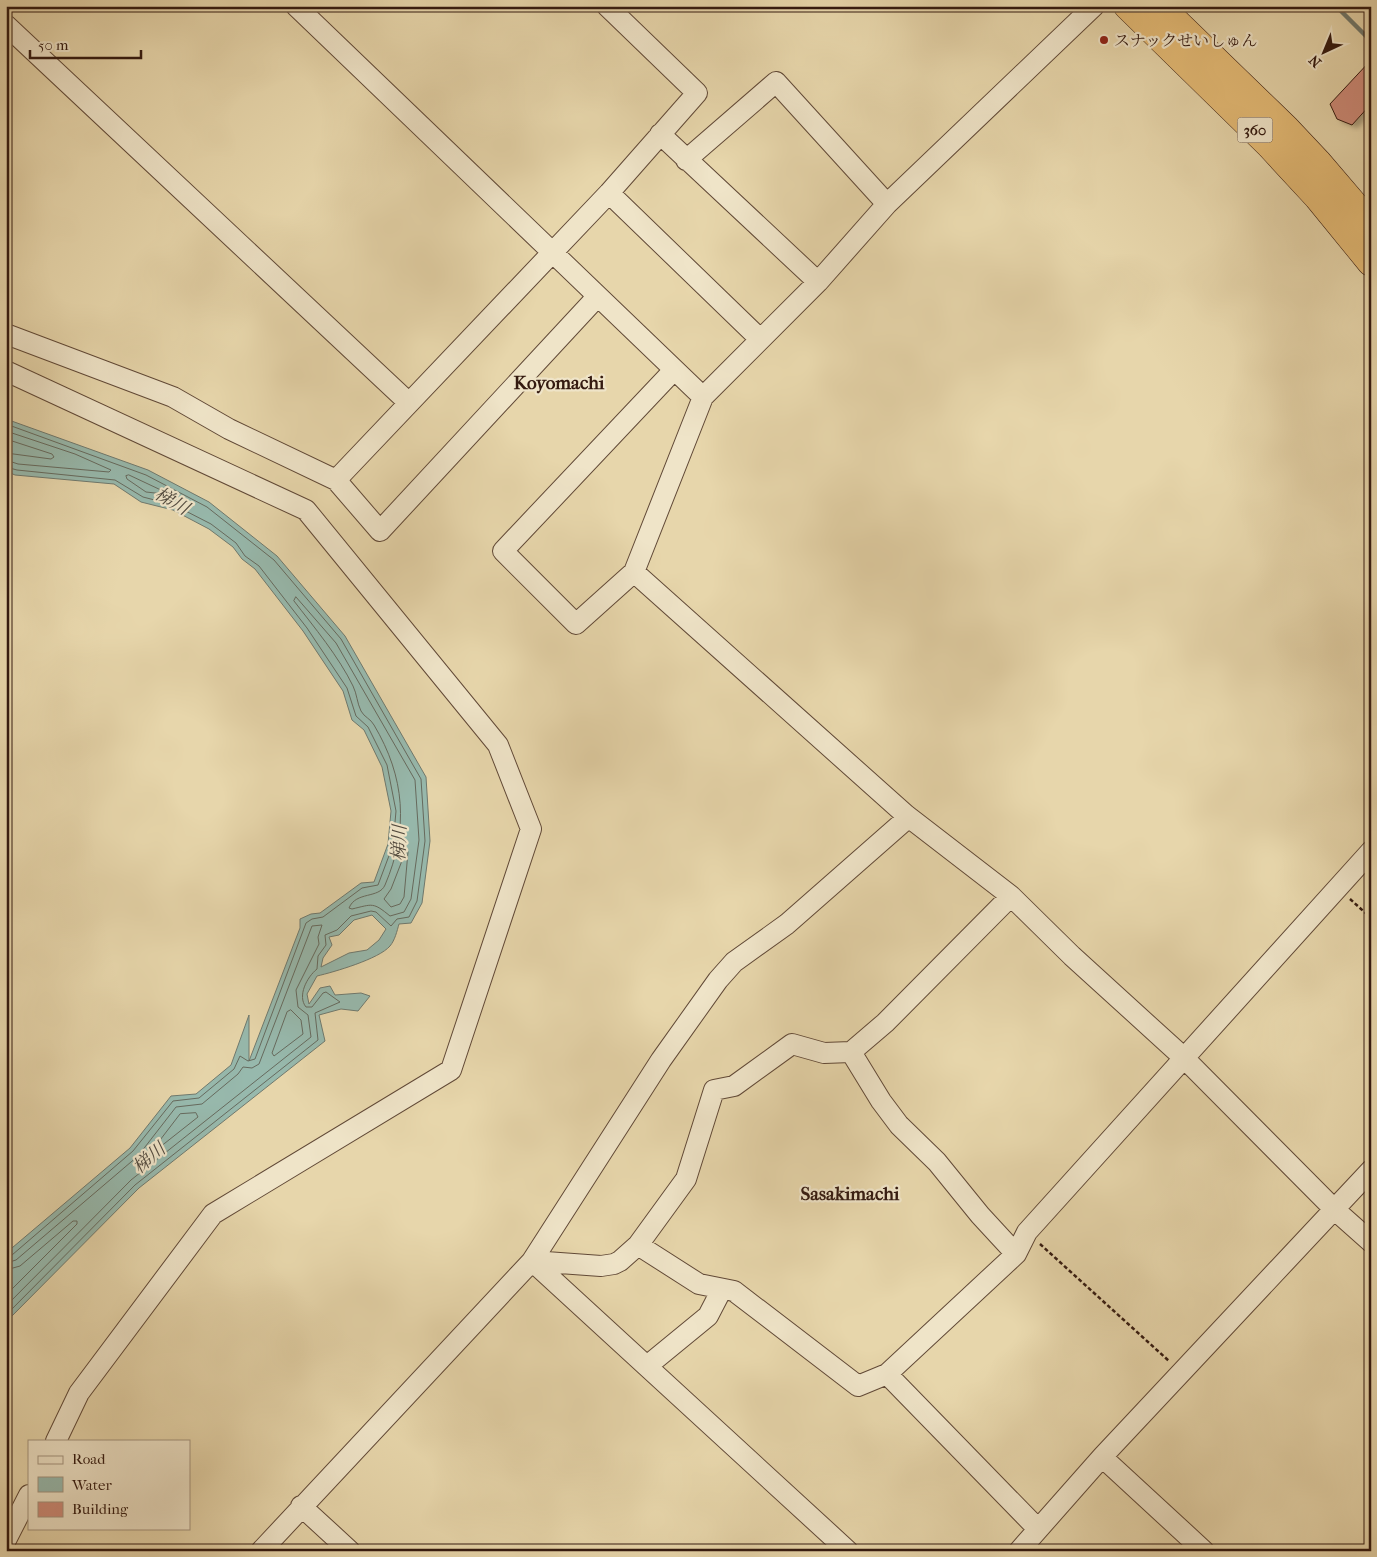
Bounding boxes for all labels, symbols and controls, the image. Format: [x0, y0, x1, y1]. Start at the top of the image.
scale bar [30, 28, 141, 60]
north arrow [1300, 28, 1350, 78]
place label: スナックせいしゅん [1114, 31, 1257, 50]
marker: スナックせいしゅん [1098, 34, 1110, 46]
text: 50 m [38, 36, 69, 54]
text: N [1305, 51, 1325, 71]
road number: 360 [1238, 118, 1272, 142]
district label: Koyomachi [514, 372, 605, 394]
water label: 梯川 [151, 483, 194, 521]
water label: 梯川 [388, 823, 411, 861]
water label: 梯川 [129, 1137, 171, 1178]
district label: Sasakimachi [801, 1183, 900, 1205]
legend [28, 1440, 190, 1530]
text: Road [72, 1450, 106, 1468]
text: Water [71, 1476, 112, 1494]
text: Building [72, 1500, 129, 1518]

